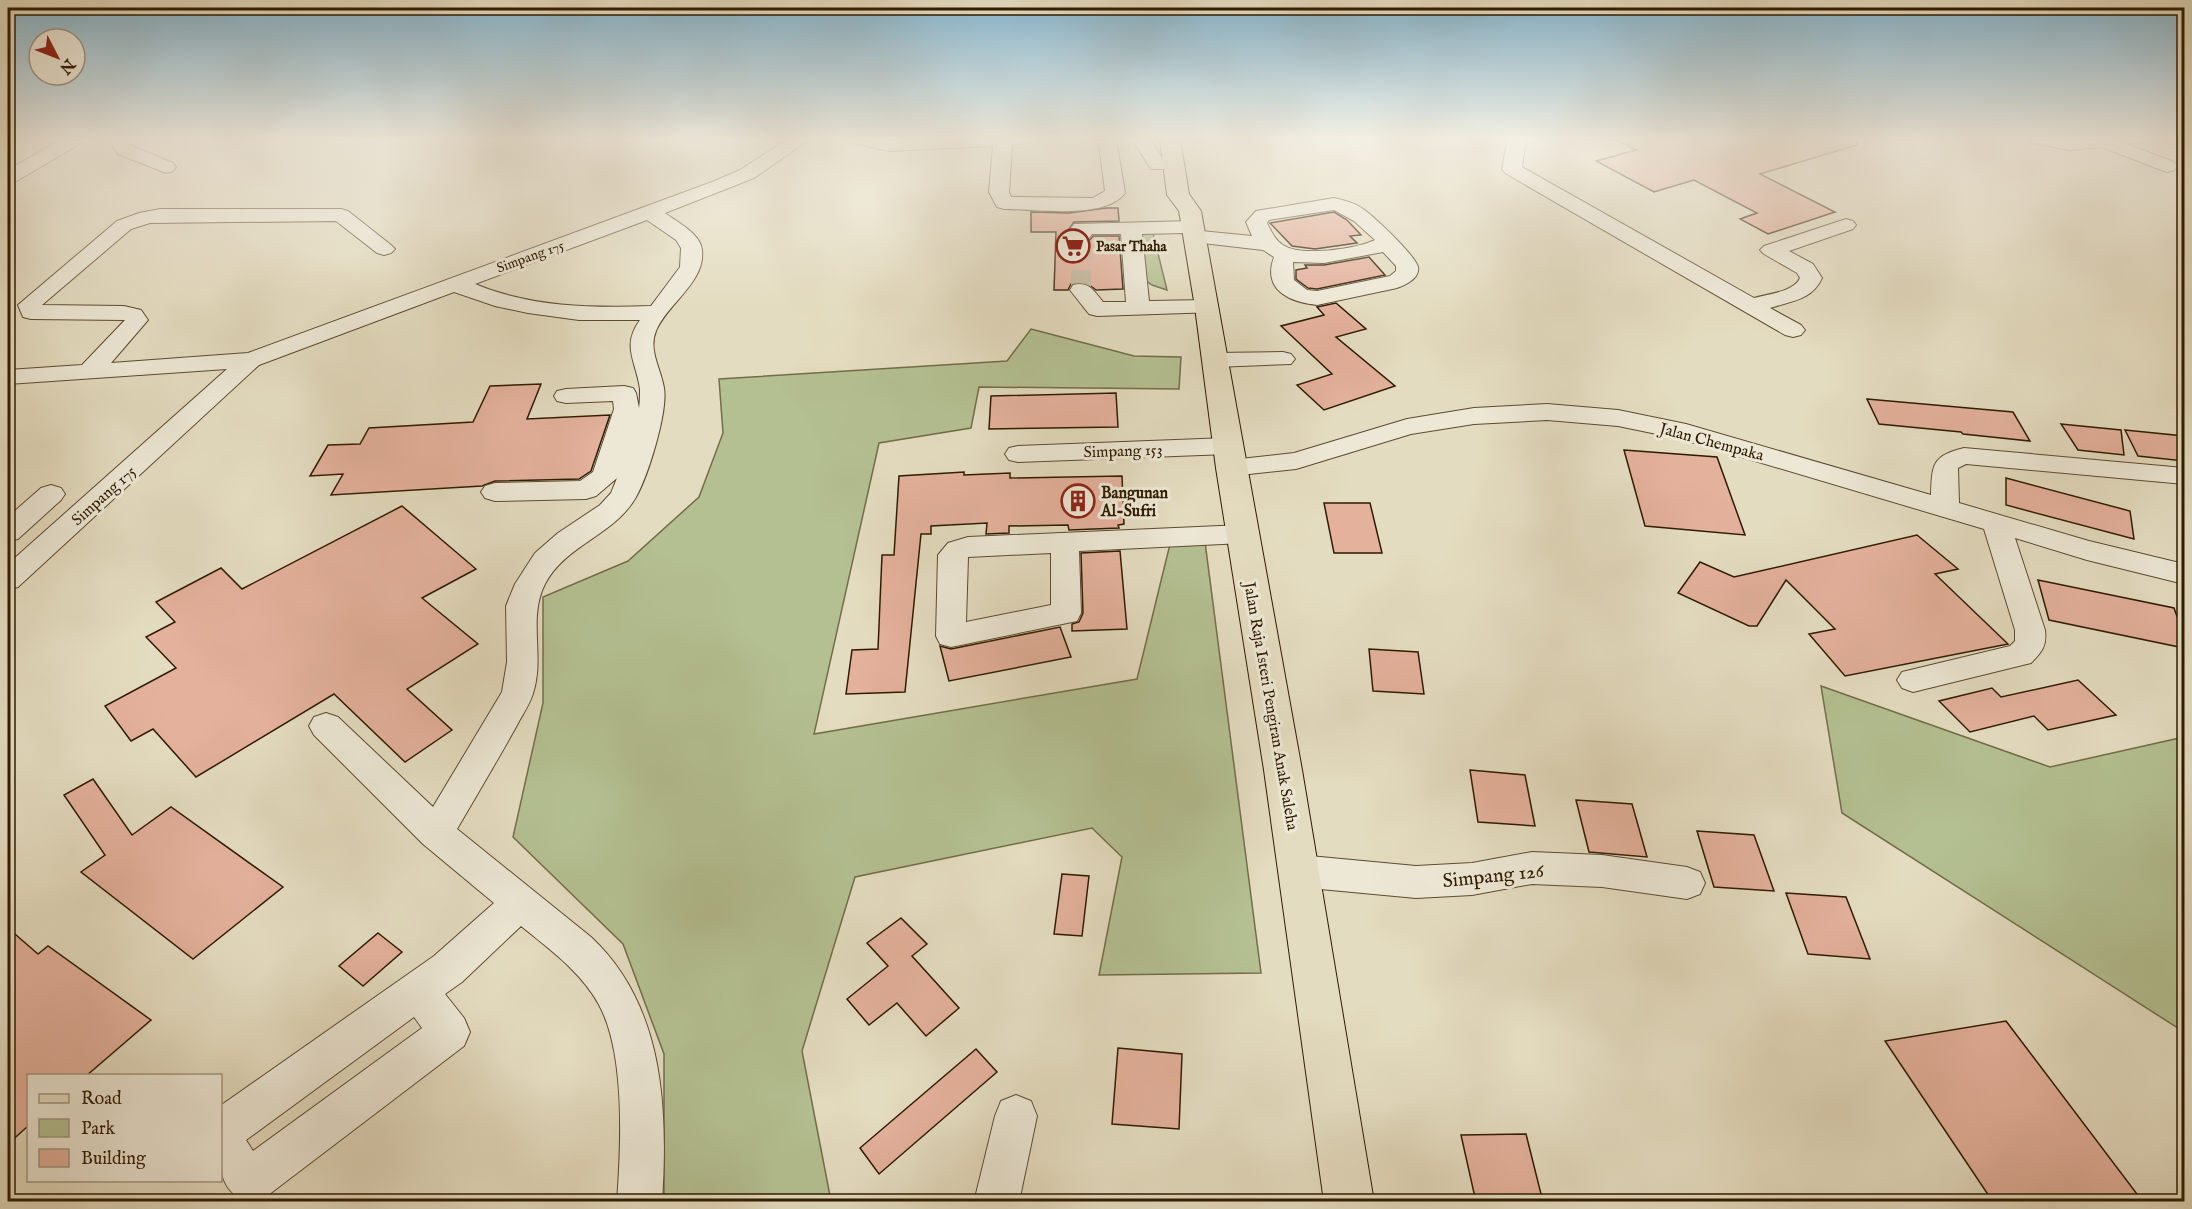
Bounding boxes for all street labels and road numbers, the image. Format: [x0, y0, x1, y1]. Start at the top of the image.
street label: Simpang 175 [494, 236, 566, 277]
street label: Jalan Chempaka [1655, 419, 1766, 466]
street label: Simpang 153 [1083, 441, 1163, 463]
street label: Simpang 175 [68, 462, 141, 531]
street label: Jalan Raja Isteri Pengiran Anak Saleha [1238, 579, 1302, 832]
street label: Simpang 126 [1441, 859, 1546, 894]

